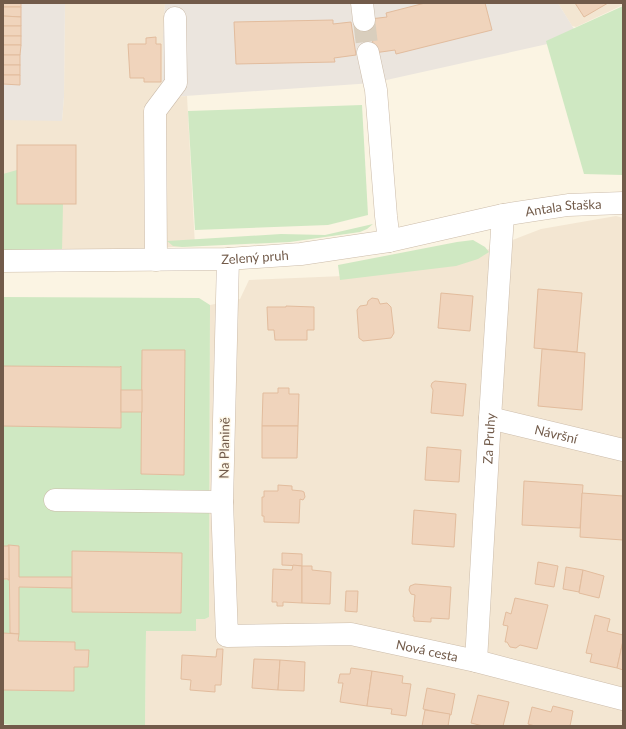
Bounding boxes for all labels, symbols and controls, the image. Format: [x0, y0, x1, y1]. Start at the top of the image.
street label: Antala Staška [524, 196, 602, 219]
street label: Zelený pruh [221, 247, 289, 267]
street label: Za Pruhy [479, 412, 498, 464]
street label: Na Planině [215, 417, 233, 479]
street label: Návršní [533, 421, 580, 447]
street label: Nová cesta [395, 636, 460, 665]

